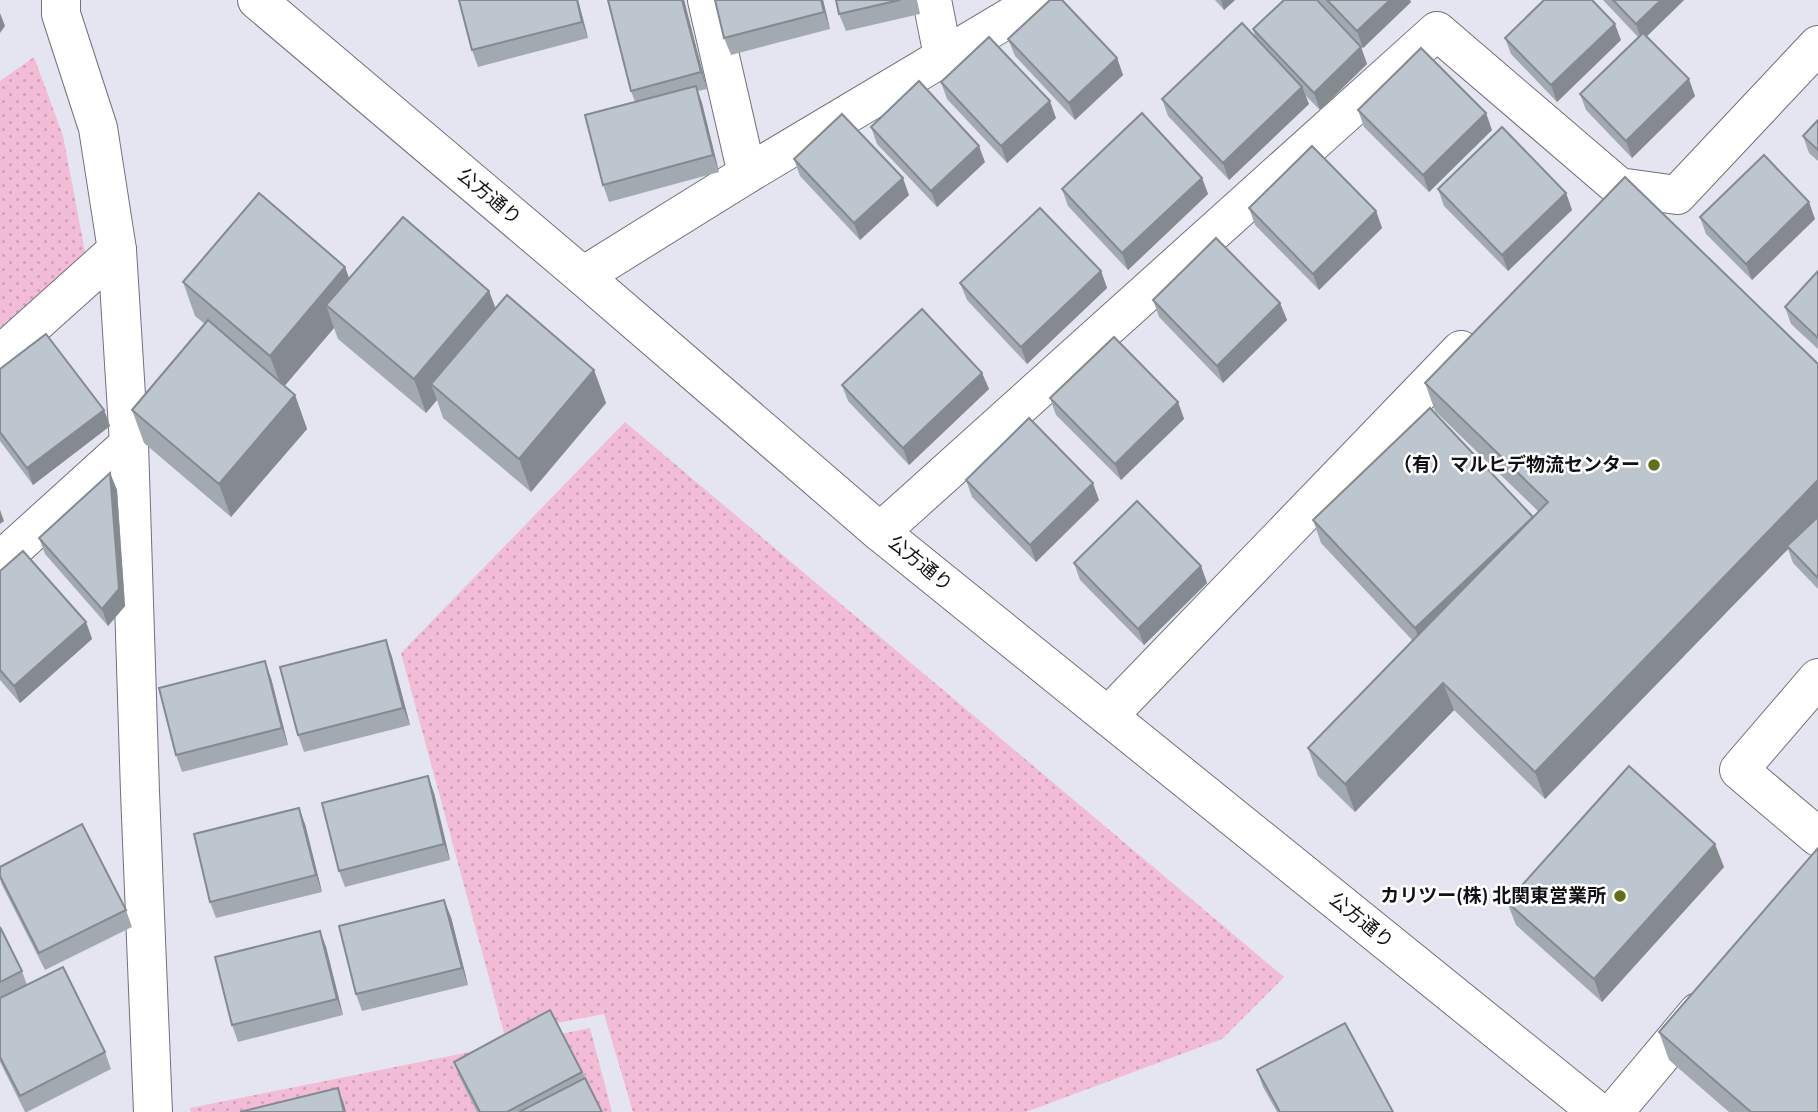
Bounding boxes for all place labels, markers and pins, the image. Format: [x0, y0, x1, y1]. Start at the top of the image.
place label: （有）マルヒデ物流センター [1393, 452, 1640, 479]
marker: （有）マルヒデ物流センター [1646, 457, 1662, 473]
place label: カリツー(株) 北関東営業所 [1380, 883, 1606, 910]
marker: カリツー(株) 北関東営業所 [1612, 888, 1628, 904]

